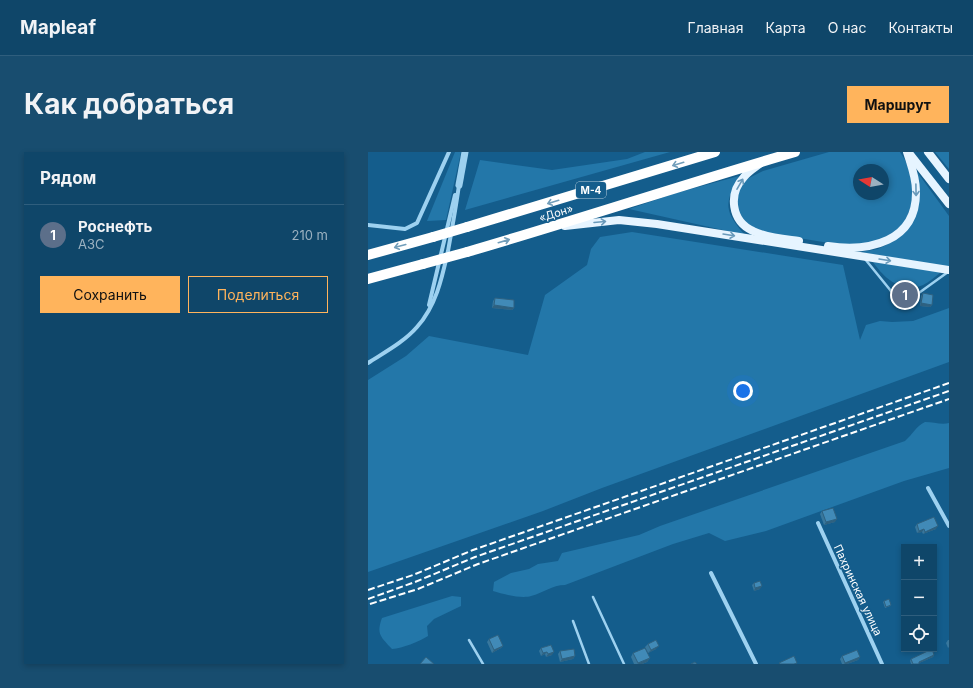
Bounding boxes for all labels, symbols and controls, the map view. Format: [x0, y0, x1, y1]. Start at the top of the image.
text: Mapleaf [20, 16, 96, 39]
text: Главная [688, 19, 743, 36]
text: Карта [765, 19, 806, 36]
text: О нас [828, 19, 866, 36]
text: Контакты [888, 19, 953, 36]
button: Маршрут [847, 86, 949, 123]
text: Как добраться [24, 87, 234, 121]
one-way arrow [671, 161, 684, 168]
north arrow [853, 164, 889, 200]
text: Рядом [40, 168, 96, 188]
one-way arrow [736, 178, 744, 190]
road number: М-4 [576, 182, 606, 198]
one-way arrow [912, 183, 919, 196]
one-way arrow [547, 199, 560, 206]
street label: «Дон» [537, 201, 575, 225]
text: Роснефть [78, 217, 152, 236]
one-way arrow [593, 218, 606, 225]
text: 1 [50, 227, 56, 243]
text: 210 m [292, 227, 328, 243]
one-way arrow [722, 232, 735, 240]
text: АЗС [78, 236, 105, 252]
one-way arrow [498, 237, 511, 244]
one-way arrow [394, 243, 407, 250]
one-way arrow [878, 256, 891, 264]
button: Сохранить [40, 276, 180, 313]
button: Поделиться [188, 276, 328, 313]
pin: 1 [892, 280, 918, 310]
your location [733, 381, 753, 401]
street label: Пахринская улица [831, 542, 885, 638]
map controls [901, 544, 937, 652]
button: + [901, 544, 937, 580]
button: − [901, 580, 937, 616]
button: locate [901, 616, 937, 652]

